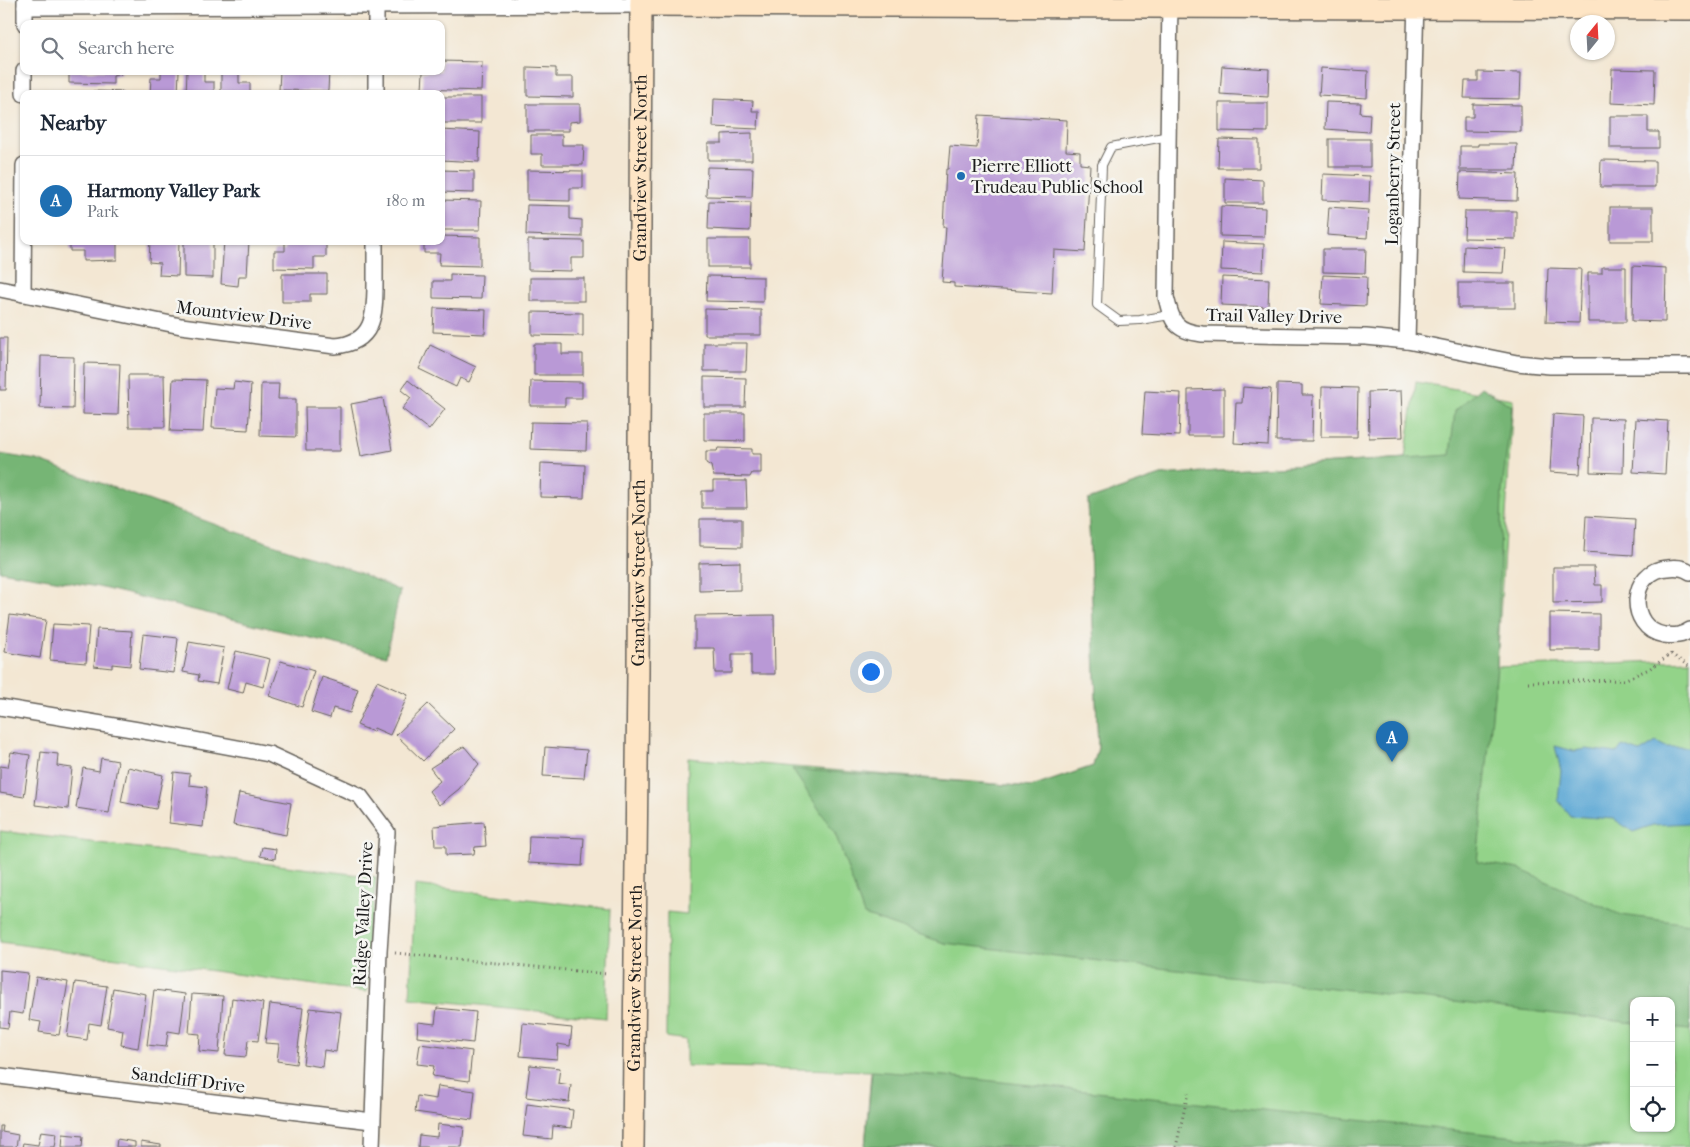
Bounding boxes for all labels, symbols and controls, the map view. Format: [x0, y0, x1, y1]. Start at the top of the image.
north arrow [1570, 15, 1615, 60]
search box [20, 20, 445, 75]
icon: search [38, 34, 66, 62]
text: Search here [78, 37, 174, 59]
street label: Grandview Street North [630, 74, 652, 262]
street label: Loganberry Street [1382, 102, 1405, 246]
text: Nearby [40, 111, 106, 135]
place label: Pierre Elliott Trudeau Public School [971, 156, 1143, 198]
marker: Pierre Elliott Trudeau Public School [955, 170, 967, 182]
text: Harmony Valley Park [87, 180, 260, 202]
text: A [51, 191, 61, 210]
text: 180 m [386, 191, 425, 210]
text: Park [87, 202, 119, 221]
street label: Mountview Drive [175, 297, 313, 334]
street label: Trail Valley Drive [1206, 305, 1342, 328]
street label: Grandview Street North [628, 479, 650, 667]
your location [858, 659, 884, 685]
pin: A [1376, 721, 1408, 762]
street label: Ridge Valley Drive [349, 841, 378, 987]
street label: Grandview Street North [624, 884, 647, 1072]
map controls [1630, 997, 1675, 1132]
button: + [1630, 997, 1675, 1042]
button: − [1630, 1042, 1675, 1087]
street label: Sandcliff Drive [130, 1063, 246, 1098]
button: locate [1630, 1087, 1675, 1132]

